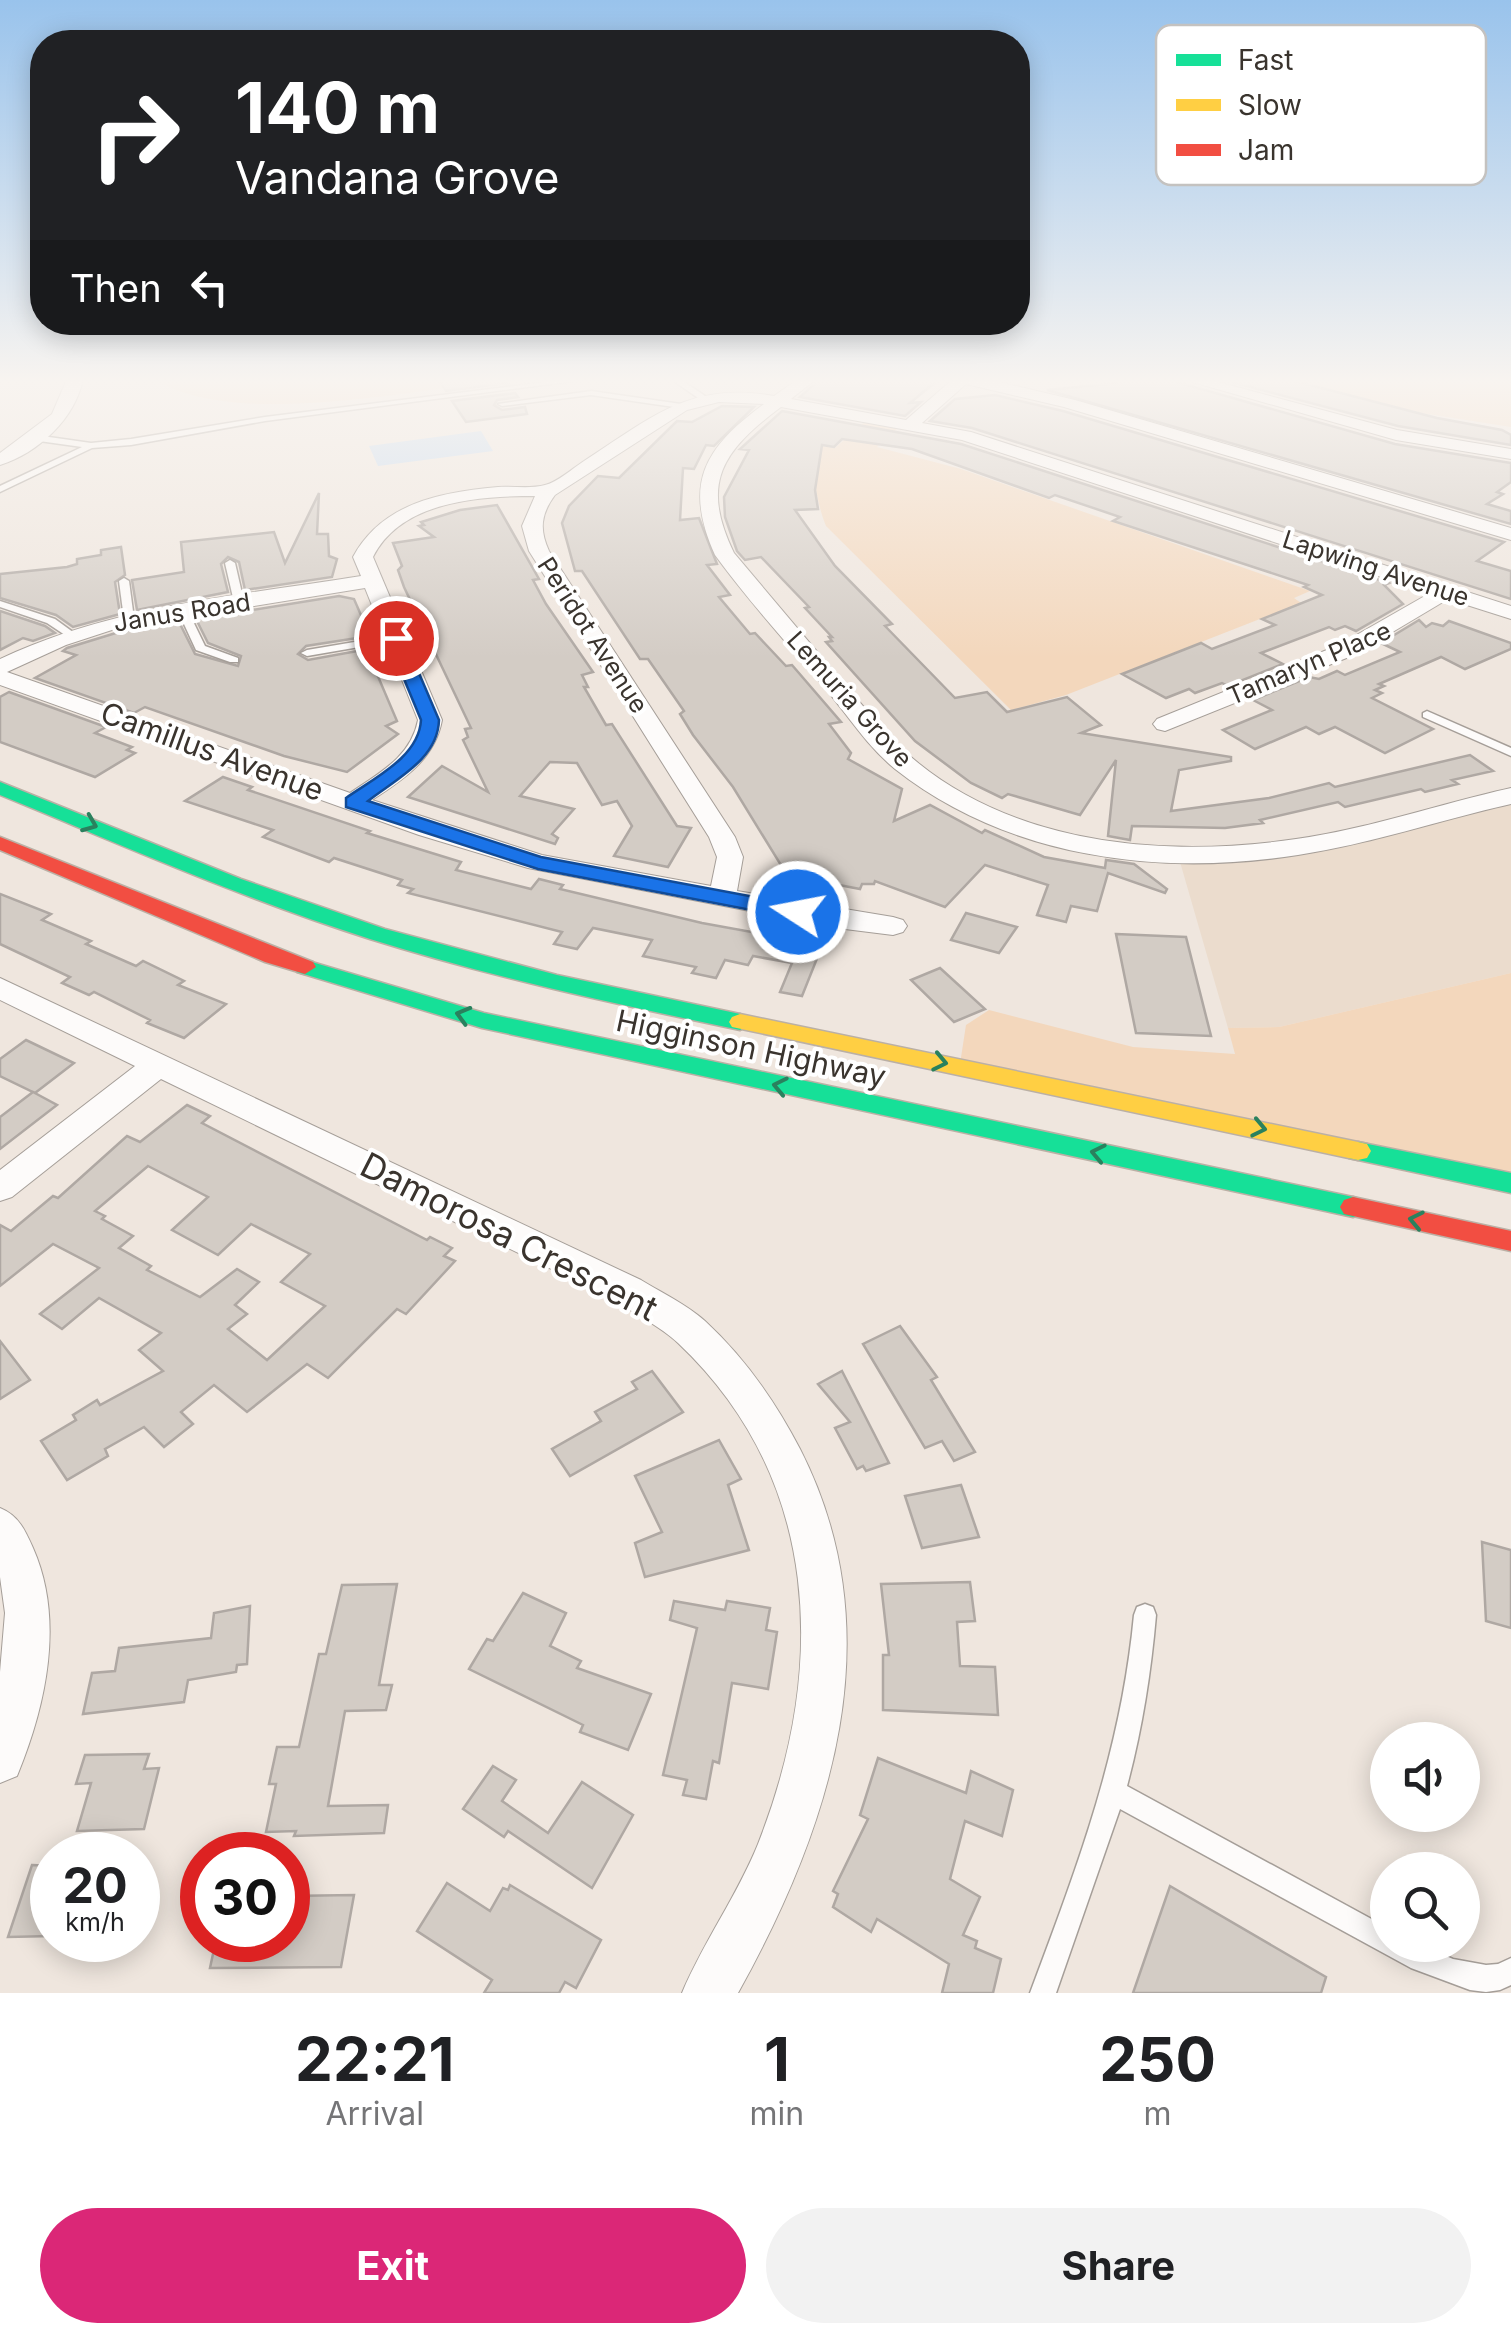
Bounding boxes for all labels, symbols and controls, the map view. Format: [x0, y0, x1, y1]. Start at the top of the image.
legend [1156, 25, 1486, 185]
text: Fast [1238, 43, 1294, 77]
text: 140 m [235, 65, 440, 150]
icon: right [70, 70, 200, 200]
text: Slow [1238, 88, 1302, 122]
text: Jam [1238, 133, 1294, 167]
text: Vandana Grove [235, 150, 559, 205]
icon: left [182, 260, 237, 315]
text: Then [70, 265, 162, 311]
street label: Lapwing Avenue [1279, 524, 1473, 612]
street label: Peridot Avenue [532, 552, 654, 718]
street label: Janus Road [111, 586, 253, 638]
pin [354, 596, 439, 681]
icon: arrive [369, 611, 424, 666]
street label: Tamaryn Place [1223, 615, 1395, 711]
street label: Lemuria Grove [781, 625, 919, 773]
street label: Camillus Avenue [96, 694, 329, 808]
one-way arrow [81, 813, 98, 833]
position arrow [746, 860, 850, 964]
street label: Higginson Highway [613, 1002, 890, 1094]
one-way arrow [455, 1006, 472, 1027]
one-way arrow [932, 1051, 949, 1072]
one-way arrow [772, 1076, 789, 1097]
one-way arrow [1250, 1116, 1267, 1137]
street label: Damorosa Crescent [354, 1143, 665, 1329]
one-way arrow [1090, 1144, 1107, 1165]
one-way arrow [1408, 1211, 1425, 1232]
map controls [1370, 1722, 1480, 1962]
button: sound [1370, 1722, 1480, 1832]
speed limit sign: 30 [180, 1832, 310, 1962]
button: search [1370, 1852, 1480, 1962]
text: 20 [62, 1855, 128, 1915]
text: km/h [65, 1907, 125, 1937]
text: 22:21 [295, 2023, 454, 2095]
text: 1 [764, 2023, 790, 2095]
text: 250 [1099, 2023, 1216, 2095]
text: Arrival [326, 2094, 424, 2133]
text: min [749, 2094, 804, 2133]
text: m [1144, 2094, 1172, 2133]
button: Exit [40, 2208, 746, 2323]
button: Share [766, 2208, 1471, 2323]

